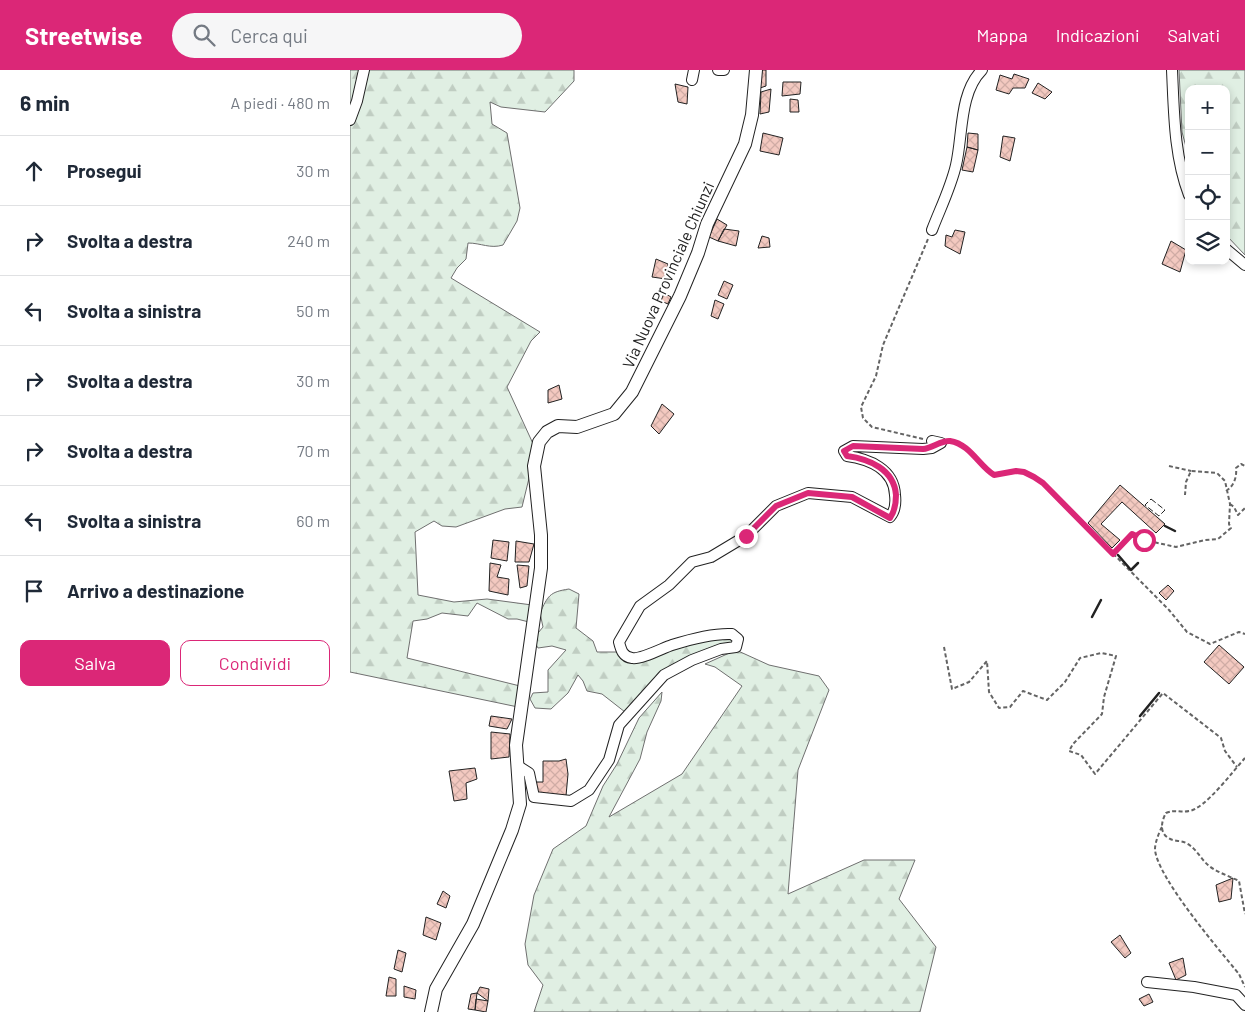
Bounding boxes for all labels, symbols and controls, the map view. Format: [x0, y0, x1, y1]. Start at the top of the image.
search box [172, 13, 522, 58]
text: Streetwise [25, 21, 142, 50]
icon: search [190, 21, 218, 49]
text: Cerca qui [230, 24, 308, 47]
text: Mappa [977, 24, 1028, 46]
text: Indicazioni [1056, 24, 1140, 46]
text: Salvati [1168, 24, 1220, 46]
map controls [1185, 85, 1230, 265]
button: + [1185, 85, 1230, 130]
text: 6 min [20, 90, 70, 115]
text: A piedi · 480 m [230, 93, 330, 112]
button: − [1185, 130, 1230, 175]
icon: ahead [20, 157, 48, 185]
text: Prosegui [67, 159, 142, 182]
text: 30 m [296, 161, 330, 180]
button: locate [1185, 175, 1230, 220]
street label: Via Nuova Provinciale Chiunzi [618, 179, 717, 371]
button: layers [1185, 220, 1230, 265]
icon: right [20, 227, 48, 255]
text: Svolta a destra [67, 229, 193, 252]
text: 240 m [287, 231, 330, 250]
icon: left [20, 297, 48, 325]
text: Svolta a sinistra [67, 299, 201, 322]
text: 50 m [296, 301, 330, 320]
icon: right [20, 367, 48, 395]
text: Svolta a destra [67, 369, 193, 392]
text: 30 m [296, 371, 330, 390]
icon: right [20, 437, 48, 465]
text: Svolta a destra [67, 439, 193, 462]
text: 70 m [297, 441, 330, 460]
icon: left [20, 507, 48, 535]
text: Svolta a sinistra [67, 509, 201, 532]
text: 60 m [296, 511, 330, 530]
route end [735, 525, 758, 548]
route start [1133, 529, 1156, 552]
icon: arrive [20, 577, 48, 605]
text: Arrivo a destinazione [67, 579, 245, 602]
button: Salva [20, 640, 170, 686]
button: Condividi [180, 640, 330, 686]

